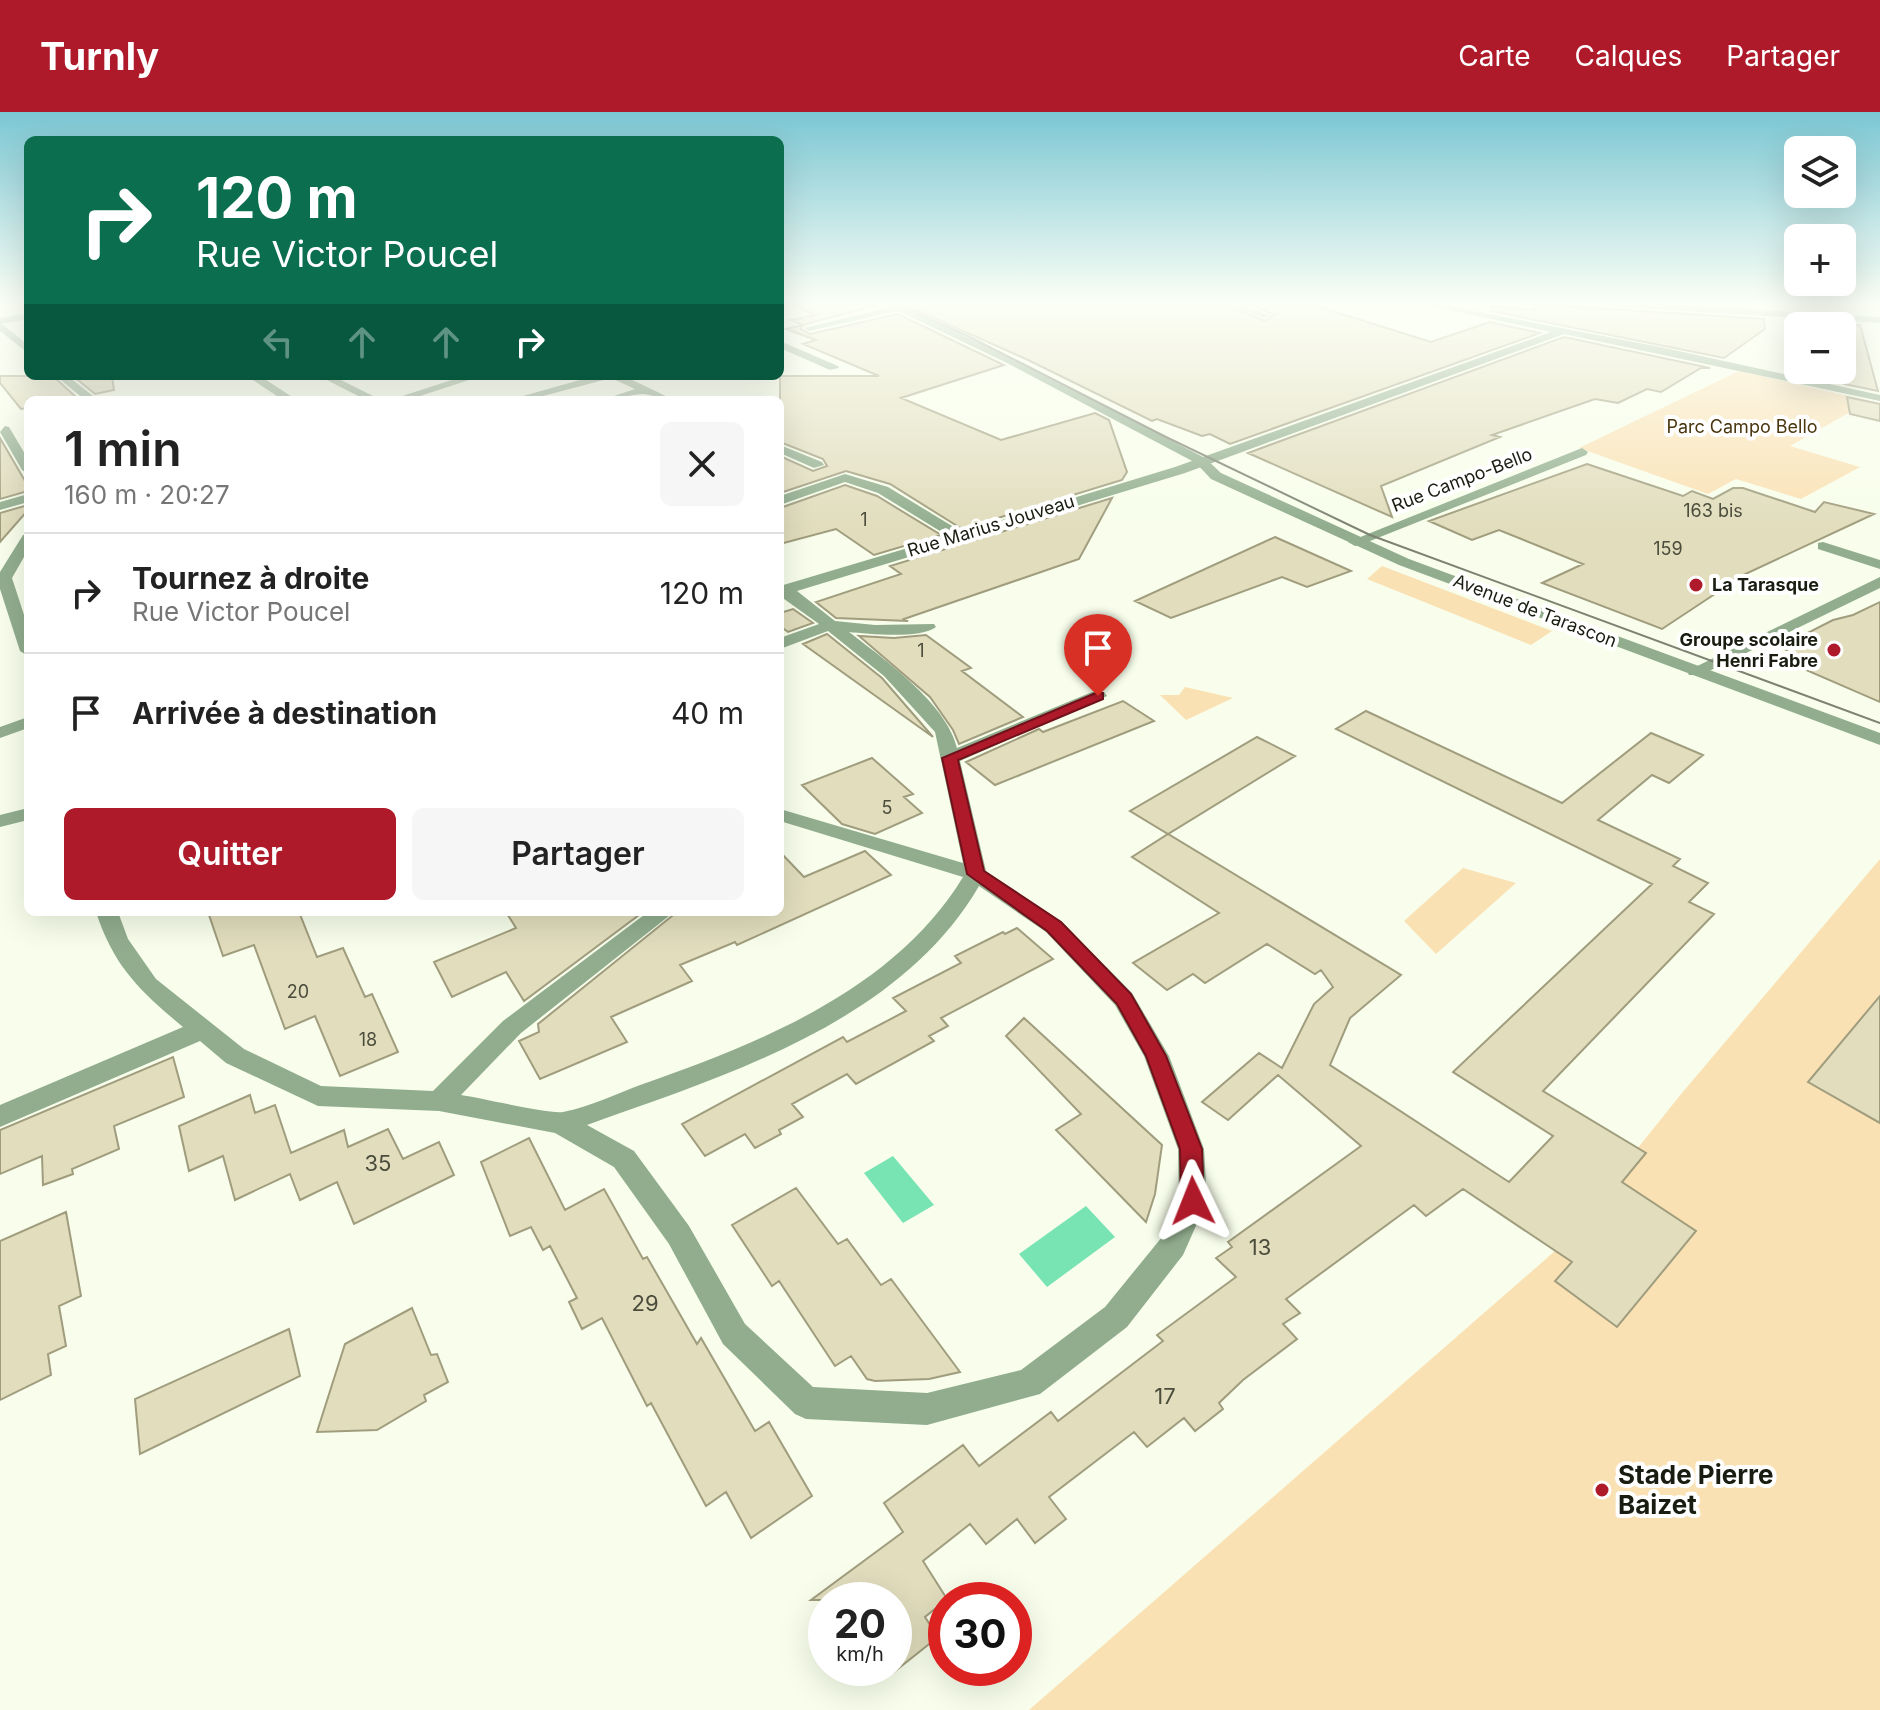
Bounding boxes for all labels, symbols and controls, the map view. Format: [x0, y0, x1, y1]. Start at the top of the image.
text: Turnly [40, 33, 159, 79]
text: Carte [1458, 39, 1531, 73]
text: Calques [1575, 39, 1682, 73]
text: Partager [1726, 39, 1840, 73]
map controls [1784, 136, 1856, 384]
button: layers [1784, 136, 1856, 208]
text: 120 m [196, 164, 358, 232]
icon: right [64, 168, 168, 272]
button: + [1784, 224, 1856, 296]
text: Rue Victor Poucel [196, 232, 498, 276]
button: − [1784, 312, 1856, 384]
icon: left [256, 320, 300, 364]
icon: ahead [340, 320, 384, 364]
icon: ahead [424, 320, 468, 364]
icon: right [508, 320, 552, 364]
park label: Parc Campo Bello [1666, 416, 1818, 437]
text: 1 min [64, 419, 182, 478]
button: close [660, 422, 744, 506]
street label: Rue Campo-Bello [1389, 443, 1535, 516]
text: 160 m · 20:27 [64, 479, 230, 510]
street label: Rue Marius Jouveau [905, 490, 1077, 561]
house number: 163 bis [1683, 500, 1743, 521]
house number: 1 [860, 509, 868, 530]
house number: 159 [1653, 538, 1683, 559]
text: Tournez à droite [132, 560, 369, 596]
street label: Avenue de Tarascon [1450, 570, 1620, 651]
icon: right [64, 571, 108, 615]
place label: La Tarasque [1712, 574, 1819, 595]
text: 120 m [660, 575, 744, 611]
marker: La Tarasque [1687, 576, 1705, 594]
text: Rue Victor Poucel [132, 596, 350, 627]
pin [1064, 614, 1132, 696]
icon: arrive [1076, 626, 1120, 670]
place label: Groupe scolaire Henri Fabre [1679, 629, 1818, 671]
house number: 1 [917, 640, 925, 661]
marker: Groupe scolaire Henri Fabre [1825, 641, 1843, 659]
icon: arrive [64, 691, 108, 735]
text: Arrivée à destination [132, 695, 437, 731]
text: 40 m [671, 695, 744, 731]
house number: 5 [882, 797, 892, 818]
button: Quitter [64, 808, 396, 900]
button: Partager [412, 808, 744, 900]
house number: 20 [287, 981, 309, 1002]
house number: 18 [359, 1029, 377, 1050]
house number: 35 [365, 1150, 391, 1176]
position arrow [1151, 1159, 1235, 1243]
house number: 13 [1249, 1234, 1271, 1260]
house number: 29 [631, 1290, 659, 1316]
house number: 17 [1154, 1383, 1176, 1409]
place label: Stade Pierre Baizet [1618, 1459, 1773, 1520]
marker: Stade Pierre Baizet [1593, 1481, 1611, 1499]
speed limit sign: 30 [928, 1582, 1032, 1686]
text: 20 [834, 1599, 886, 1648]
text: km/h [836, 1642, 884, 1666]

